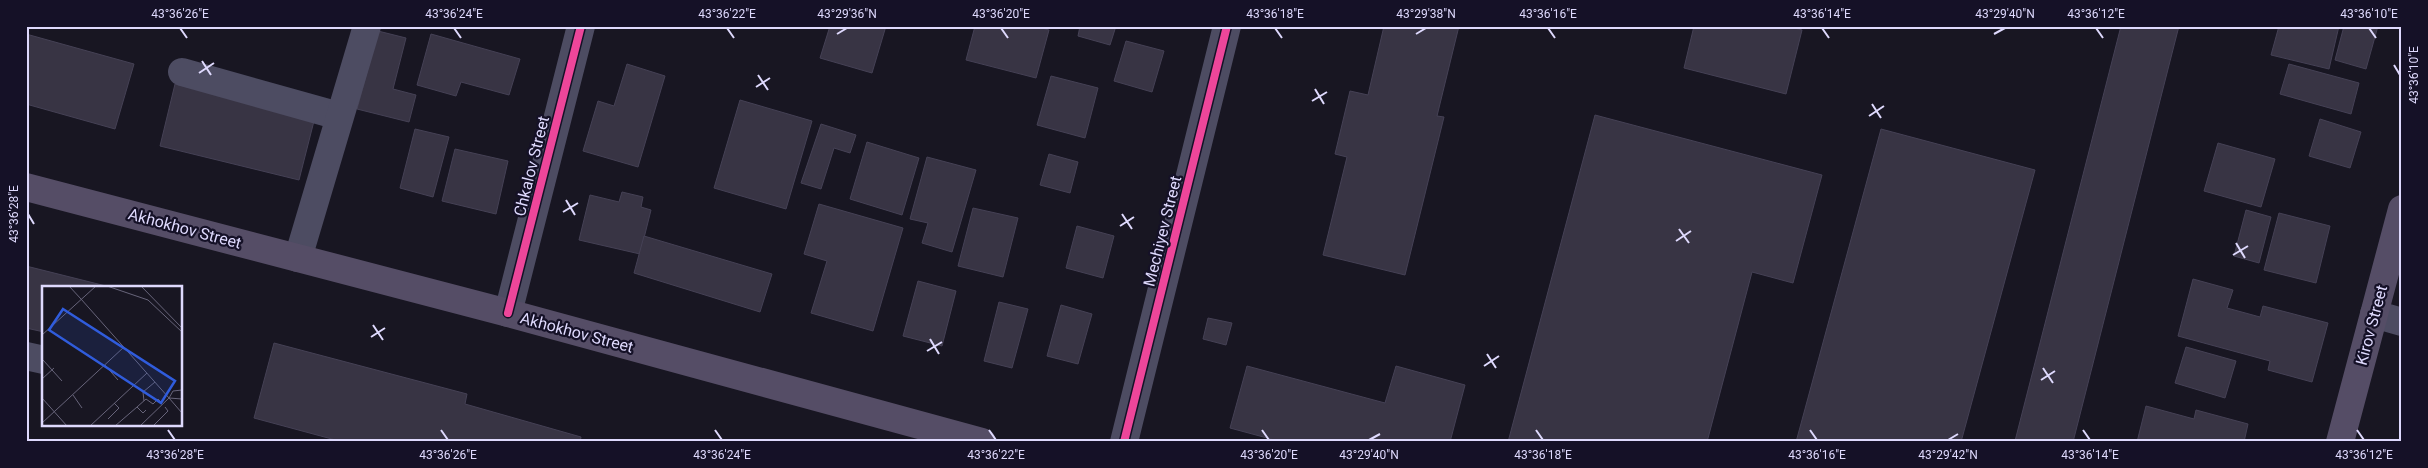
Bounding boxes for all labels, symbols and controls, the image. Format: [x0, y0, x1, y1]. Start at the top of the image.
text: 43°36'26"E [151, 7, 209, 21]
text: 43°36'24"E [425, 7, 483, 21]
text: 43°36'22"E [698, 7, 756, 21]
text: 43°29'36"N [817, 7, 877, 21]
text: 43°36'20"E [972, 7, 1030, 21]
text: 43°36'18"E [1246, 7, 1304, 21]
text: 43°29'38"N [1396, 7, 1456, 21]
text: 43°36'16"E [1519, 7, 1577, 21]
text: 43°36'14"E [1793, 7, 1851, 21]
text: 43°29'40"N [1975, 7, 2035, 21]
text: 43°36'12"E [2067, 7, 2125, 21]
text: 43°36'10"E [2340, 7, 2398, 21]
text: 43°36'10"E [2407, 46, 2421, 104]
street label: Chkalov Street [510, 114, 553, 218]
street label: Mechiyev Street [1140, 174, 1185, 288]
text: 43°36'28"E [7, 185, 21, 243]
street label: Akhokhov Street [126, 204, 244, 253]
street label: Kirov Street [2352, 283, 2391, 367]
inset map [42, 286, 182, 426]
street label: Akhokhov Street [518, 308, 636, 357]
text: 43°36'28"E [146, 448, 204, 462]
text: 43°36'26"E [419, 448, 477, 462]
text: 43°36'24"E [693, 448, 751, 462]
text: 43°36'22"E [967, 448, 1025, 462]
text: 43°36'20"E [1240, 448, 1298, 462]
text: 43°29'40"N [1339, 448, 1399, 462]
text: 43°36'18"E [1514, 448, 1572, 462]
text: 43°36'16"E [1788, 448, 1846, 462]
text: 43°29'42"N [1918, 448, 1978, 462]
text: 43°36'14"E [2061, 448, 2119, 462]
text: 43°36'12"E [2335, 448, 2393, 462]

